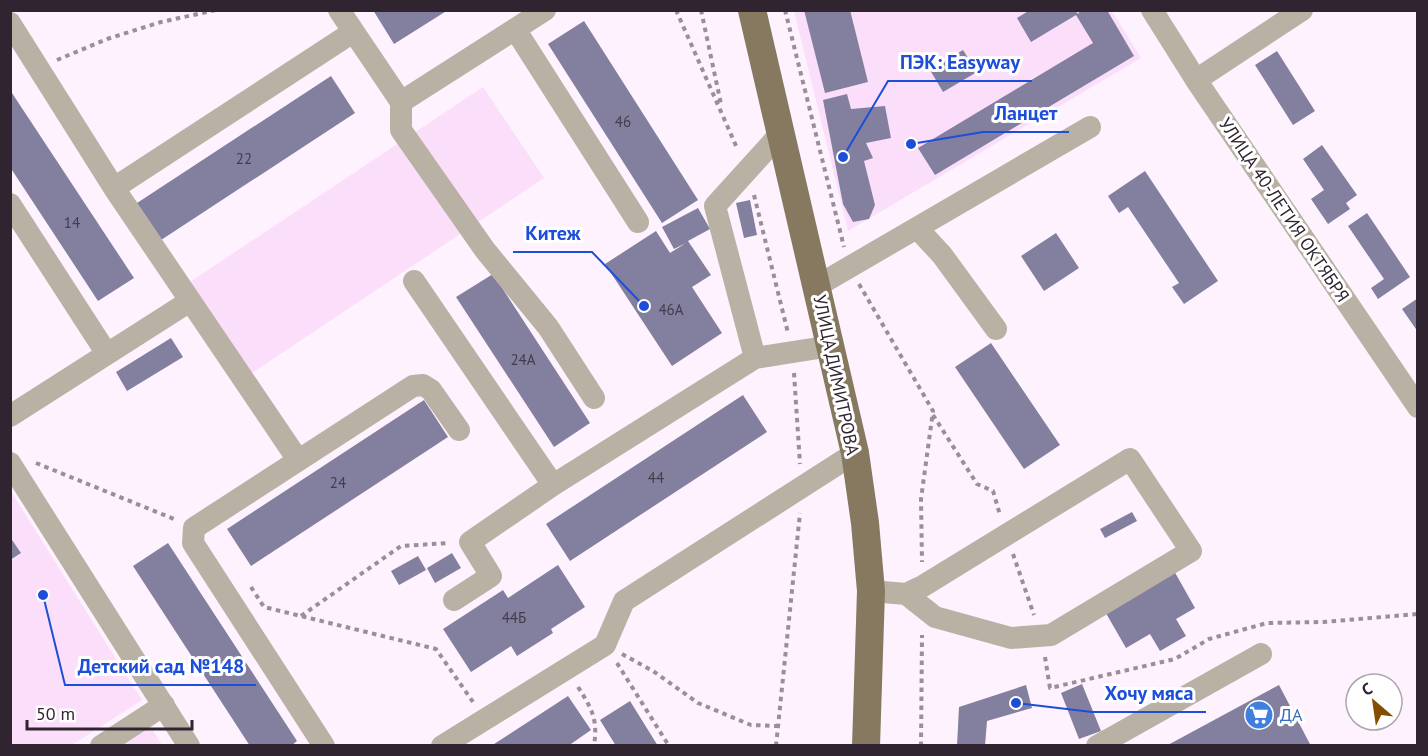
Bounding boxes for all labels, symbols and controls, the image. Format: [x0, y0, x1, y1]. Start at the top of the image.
callout: ПЭК: Easyway [888, 43, 1032, 81]
text: ПЭК: Easyway [900, 49, 1020, 75]
callout: Ланцет [983, 94, 1069, 132]
text: Ланцет [994, 100, 1058, 126]
house number: 46 [615, 112, 631, 131]
street label: УЛИЦА 40-ЛЕТИЯ ОКТЯБРЯ [1214, 113, 1355, 306]
house number: 22 [236, 149, 252, 168]
house number: 14 [64, 213, 80, 232]
callout: Китеж [513, 214, 592, 252]
text: Китеж [525, 220, 581, 246]
street label: УЛИЦА ДИМИТРОВА [808, 293, 865, 458]
house number: 46А [658, 300, 684, 319]
house number: 24А [510, 350, 536, 369]
house number: 44 [648, 468, 664, 487]
house number: 24 [330, 473, 346, 492]
house number: 44Б [502, 608, 526, 627]
callout: Детский сад №148 [65, 647, 256, 685]
text: Детский сад №148 [78, 653, 244, 679]
north arrow [1344, 672, 1404, 732]
callout: Хочу мяса [1092, 674, 1206, 712]
text: С [1358, 678, 1376, 700]
text: Хочу мяса [1105, 680, 1194, 706]
scale bar [27, 693, 192, 731]
supermarket icon: ДА [1243, 699, 1275, 731]
text: 50 m [36, 702, 75, 725]
place label: ДА [1280, 703, 1303, 726]

